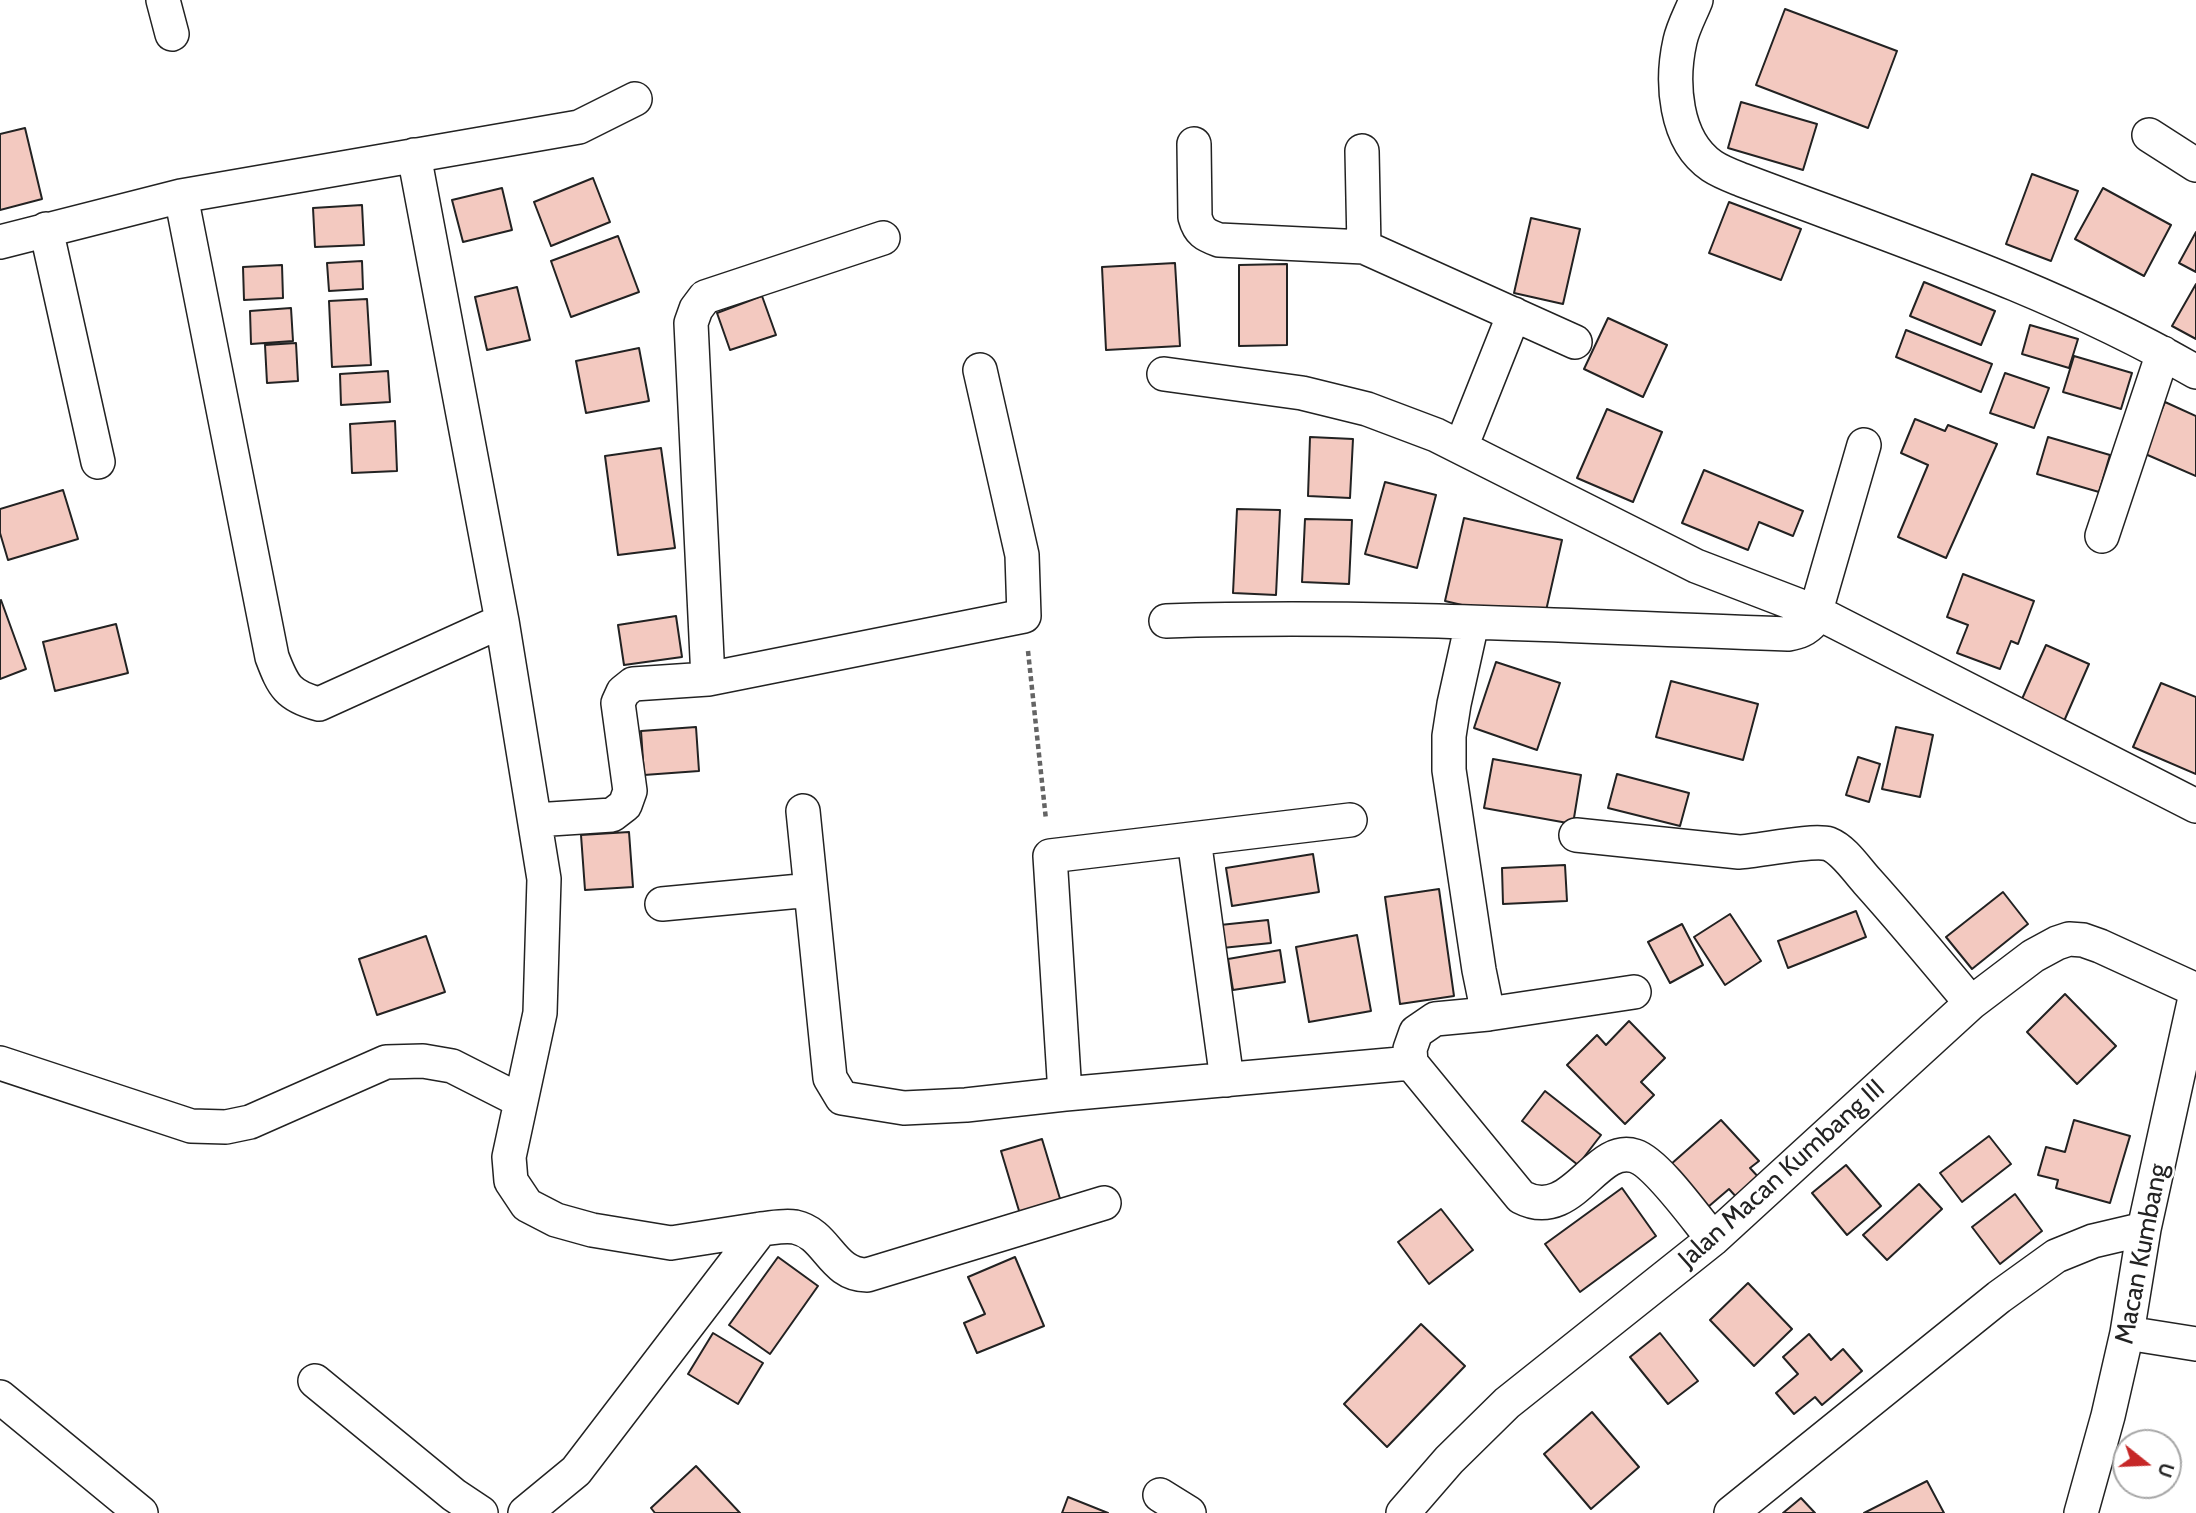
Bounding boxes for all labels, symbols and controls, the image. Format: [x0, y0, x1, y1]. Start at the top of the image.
street label: Jalan Macan Kumbang III [1672, 1073, 1892, 1275]
street label: Macan Kumbang [2109, 1161, 2175, 1347]
north arrow [2112, 1429, 2182, 1499]
text: U [2152, 1460, 2179, 1480]

